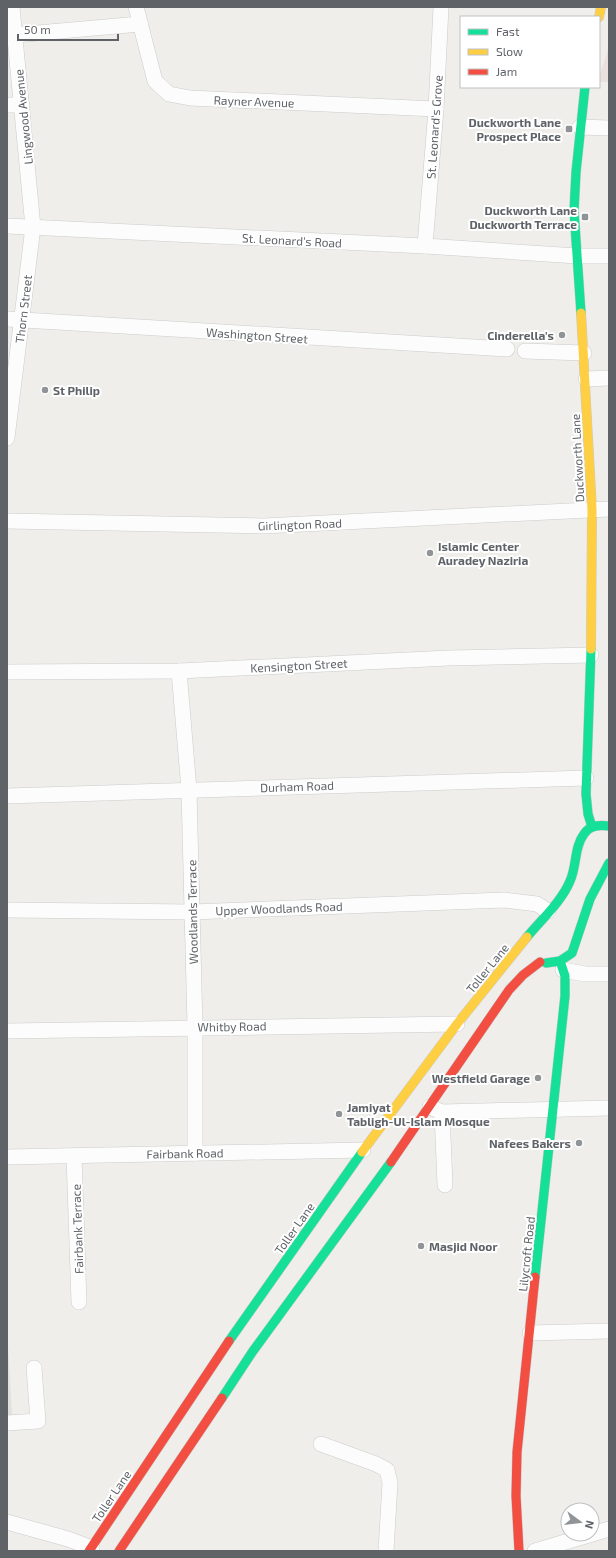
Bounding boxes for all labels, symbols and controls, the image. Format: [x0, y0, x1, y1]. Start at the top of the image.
scale bar [18, 16, 118, 42]
legend [460, 16, 600, 88]
text: 50 m [24, 22, 51, 36]
text: Fast [496, 24, 520, 38]
text: Slow [496, 44, 523, 58]
text: Jam [496, 64, 517, 78]
street label: Lingwood Avenue [11, 69, 35, 165]
street label: St. Leonard's Grove [423, 75, 445, 179]
street label: Rayner Avenue [213, 93, 295, 109]
place label: Duckworth Lane Prospect Place [469, 115, 561, 143]
marker: Duckworth Lane Prospect Place [564, 124, 574, 134]
place label: Duckworth Lane Duckworth Terrace [469, 203, 577, 231]
marker: Duckworth Lane Duckworth Terrace [580, 212, 590, 222]
street label: St. Leonard's Road [242, 230, 342, 250]
street label: Thorn Street [12, 274, 34, 344]
street label: Washington Street [206, 324, 309, 346]
place label: Cinderella's [487, 328, 554, 342]
marker: Cinderella's [557, 330, 567, 340]
place label: St Philip [53, 383, 100, 397]
marker: St Philip [40, 385, 50, 395]
street label: Duckworth Lane [568, 413, 586, 503]
street label: Girlington Road [258, 516, 342, 532]
place label: Islamic Center Auradey Naziria [438, 539, 528, 568]
marker: Islamic Center Auradey Naziria [425, 548, 435, 558]
street label: Kensington Street [250, 655, 348, 675]
street label: Durham Road [260, 778, 334, 794]
street label: Woodlands Terrace [184, 860, 200, 964]
street label: Upper Woodlands Road [215, 899, 343, 917]
street label: Toller Lane [463, 940, 511, 996]
street label: Whitby Road [197, 1018, 267, 1034]
place label: Westfield Garage [432, 1071, 530, 1085]
marker: Westfield Garage [533, 1073, 543, 1083]
place label: Jamiyat Tabligh-Ul-Islam Mosque [347, 1100, 490, 1128]
marker: Jamiyat Tabligh-Ul-Islam Mosque [334, 1109, 344, 1119]
place label: Nafees Bakers [489, 1136, 571, 1150]
marker: Nafees Bakers [574, 1138, 584, 1148]
street label: Fairbank Road [146, 1145, 224, 1161]
street label: Fairbank Terrace [68, 1184, 86, 1274]
street label: Toller Lane [271, 1200, 317, 1256]
street label: Lilycroft Road [515, 1216, 537, 1292]
place label: Masjid Noor [429, 1239, 498, 1254]
marker: Masjid Noor [416, 1241, 426, 1251]
street label: Toller Lane [89, 1467, 133, 1525]
north arrow [560, 1502, 600, 1542]
text: N [583, 1519, 597, 1530]

